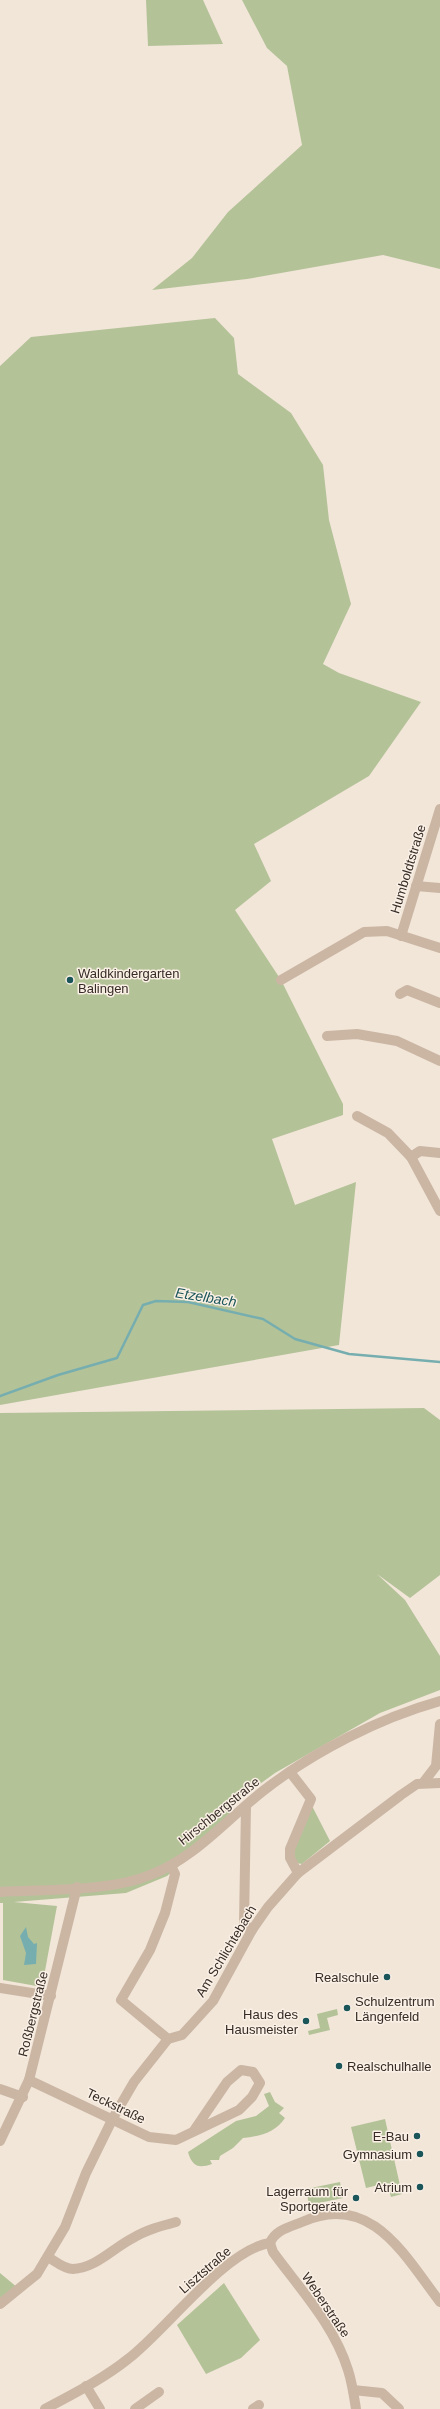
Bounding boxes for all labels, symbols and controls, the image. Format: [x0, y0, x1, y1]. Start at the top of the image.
street label: Humboldtstraße [387, 823, 429, 915]
place label: Waldkindergarten Balingen [78, 966, 179, 996]
marker: Waldkindergarten Balingen [65, 975, 75, 985]
water label: Etzelbach [174, 1284, 238, 1310]
street label: Hirschbergstraße [176, 1774, 262, 1848]
street label: Am Schlichtebach [193, 1903, 259, 1999]
street label: Roßbergstraße [15, 1970, 51, 2058]
place label: Realschule [315, 1970, 379, 1985]
marker: Realschule [382, 1972, 392, 1982]
place label: Schulzentrum Längenfeld [355, 1994, 434, 2024]
marker: Schulzentrum Längenfeld [342, 2003, 352, 2013]
place label: Haus des Hausmeister [225, 2007, 299, 2037]
marker: Haus des Hausmeister [301, 2016, 311, 2026]
place label: Realschulhalle [347, 2059, 432, 2074]
marker: Realschulhalle [334, 2061, 344, 2071]
street label: Teckstraße [84, 2085, 148, 2127]
place label: E-Bau [373, 2129, 409, 2144]
marker: E-Bau [412, 2131, 422, 2141]
place label: Gymnasium [343, 2147, 412, 2162]
marker: Gymnasium [415, 2149, 425, 2159]
place label: Atrium [374, 2180, 412, 2195]
marker: Atrium [415, 2182, 425, 2192]
place label: Lagerraum für Sportgeräte [266, 2184, 349, 2214]
marker: Lagerraum für Sportgeräte [351, 2193, 361, 2203]
street label: Lisztstraße [176, 2243, 234, 2297]
street label: Weberstraße [299, 2270, 353, 2340]

